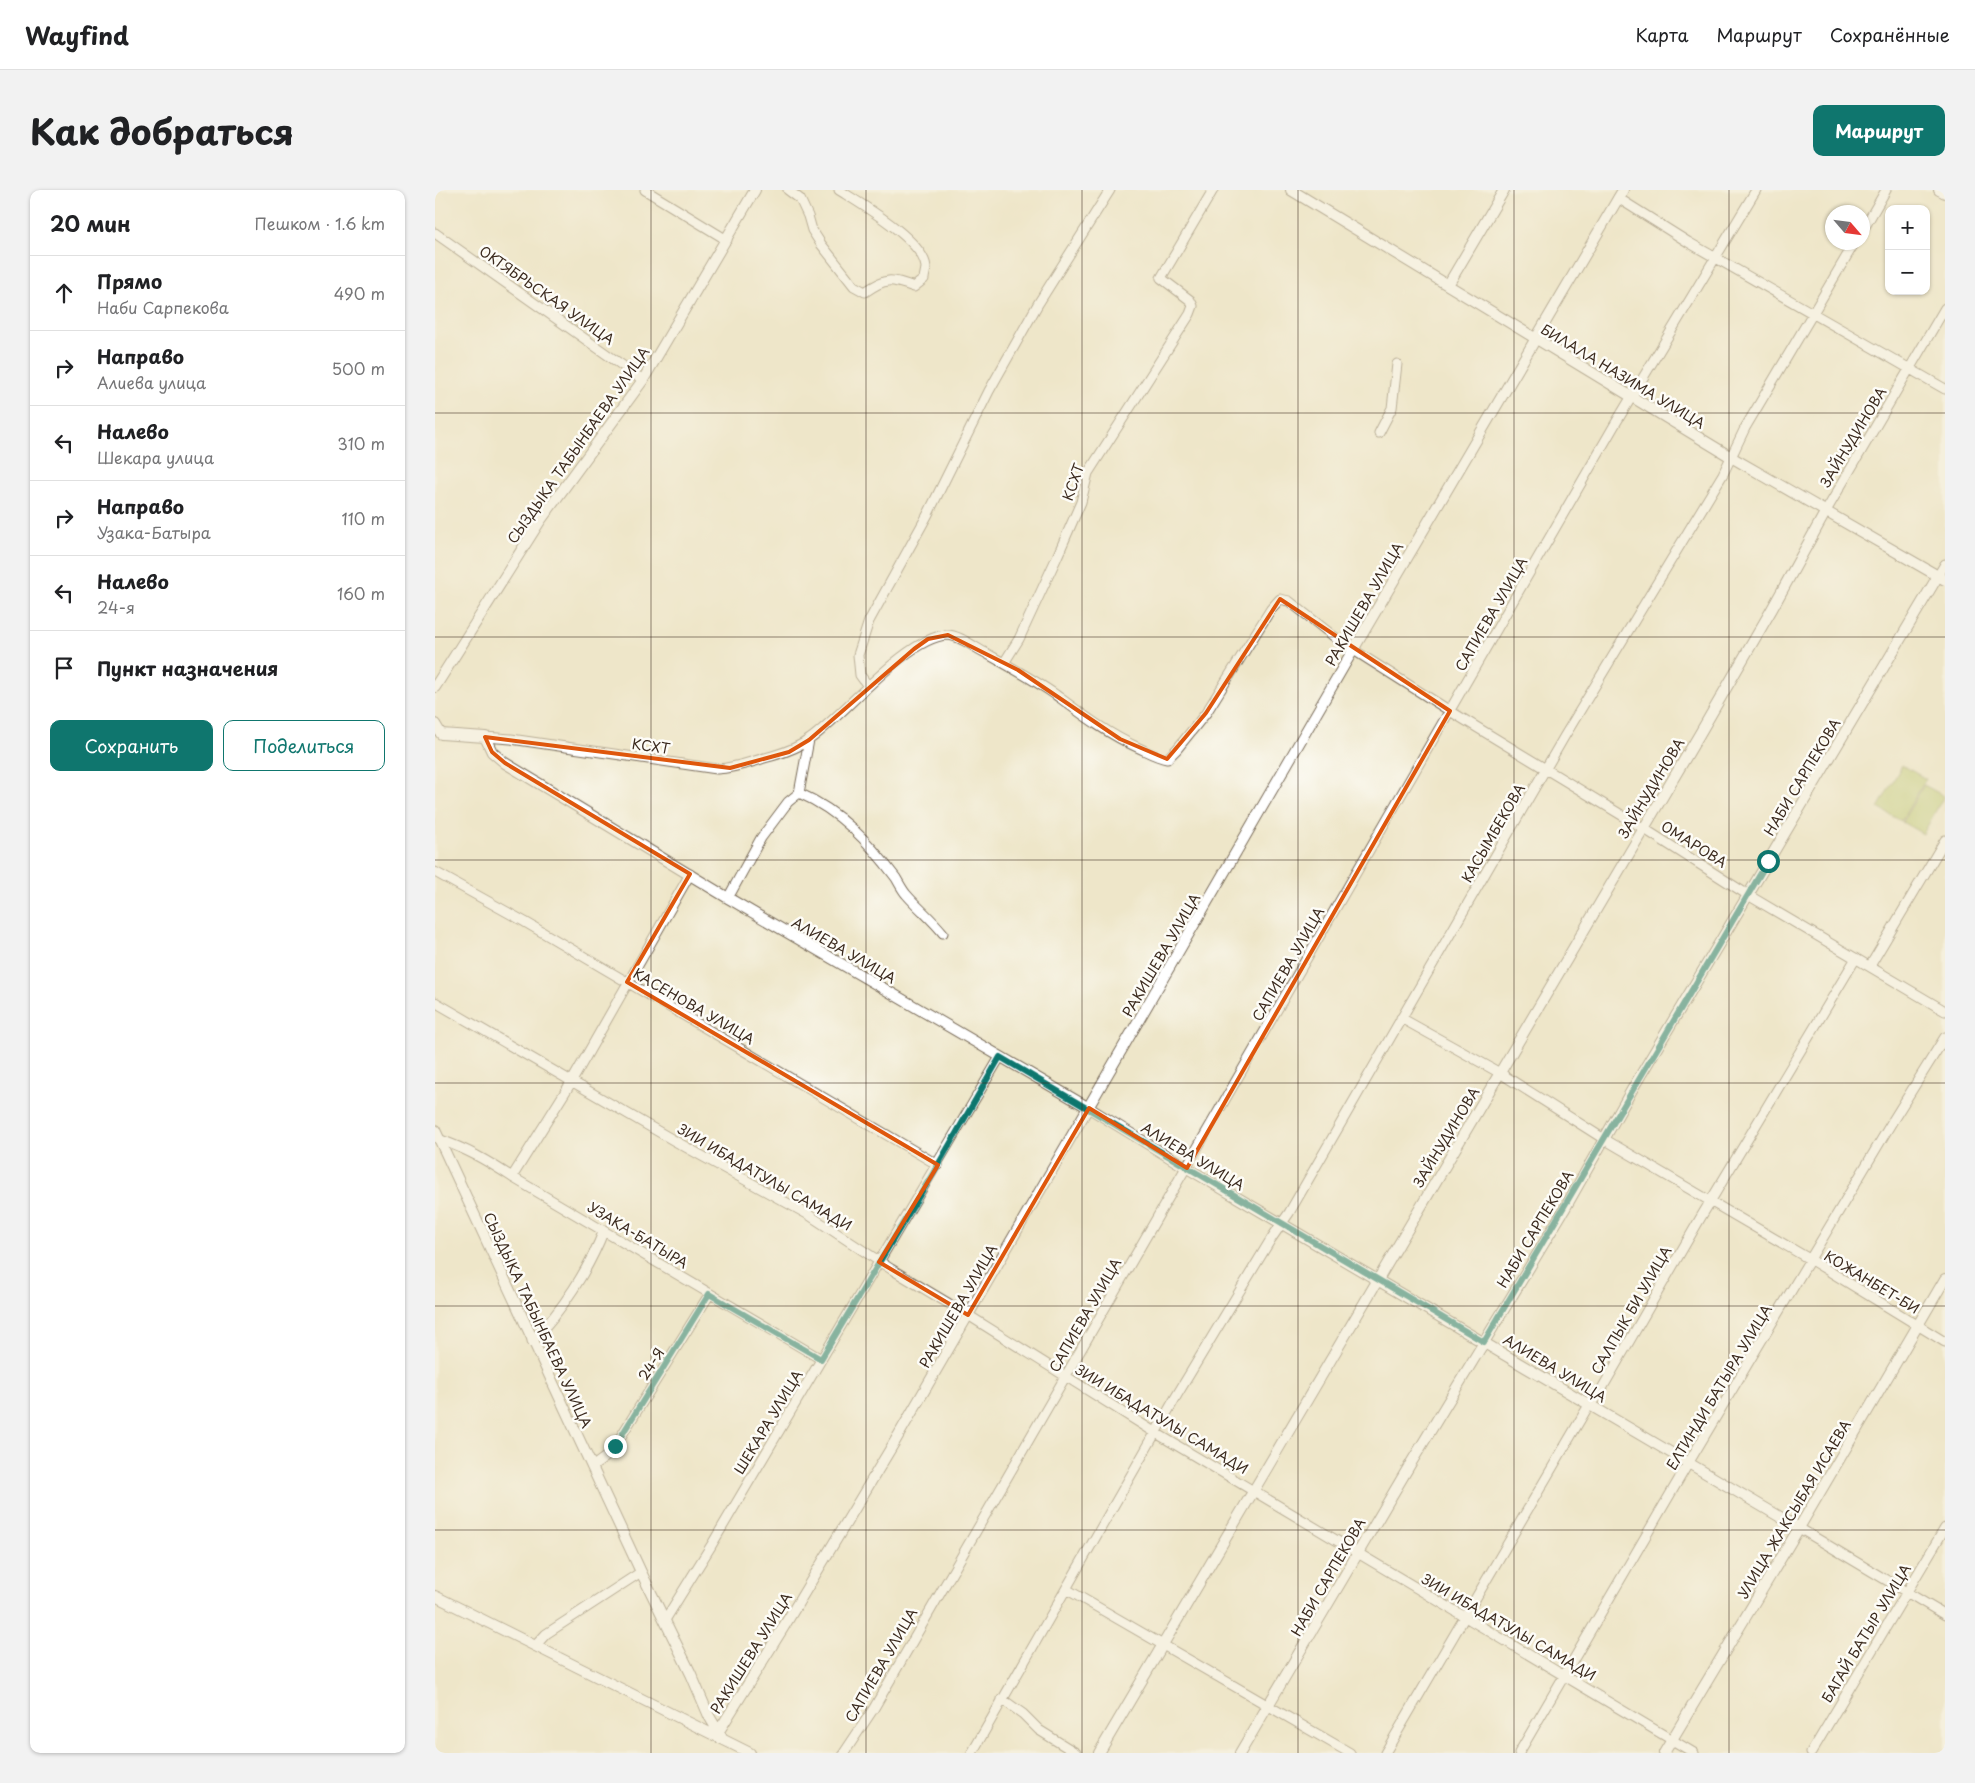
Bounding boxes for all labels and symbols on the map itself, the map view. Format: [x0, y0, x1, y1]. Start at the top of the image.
north arrow [1825, 205, 1870, 250]
street label: ОКТЯБРЬСКАЯ УЛИЦА [475, 240, 619, 350]
street label: БИЛАЛА НАЗИМА УЛИЦА [1537, 319, 1709, 434]
street label: СЫЗДЫКА ТАБЫНБАЕВА УЛИЦА [502, 342, 654, 548]
street label: ЗАЙНУДИНОВА [1815, 383, 1891, 491]
street label: КСХТ [1057, 460, 1089, 503]
street label: РАКИШЕВА УЛИЦА [1320, 538, 1408, 670]
street label: САПИЕВА УЛИЦА [1450, 553, 1532, 675]
street label: НАБИ САРПЕКОВА [1759, 714, 1845, 840]
street label: КСХТ [631, 733, 672, 759]
street label: ЗАЙНУДИНОВА [1613, 734, 1689, 842]
street label: КАСЫМБЕКОВА [1456, 780, 1530, 886]
street label: ОМАРОВА [1657, 815, 1731, 873]
route start [1757, 850, 1780, 873]
street label: РАКИШЕВА УЛИЦА [1117, 889, 1205, 1021]
street label: САПИЕВА УЛИЦА [1247, 903, 1329, 1025]
street label: АЛИЕВА УЛИЦА [788, 912, 900, 989]
street label: КАСЕНОВА УЛИЦА [629, 963, 759, 1049]
street label: ЗАЙНУДИНОВА [1408, 1083, 1484, 1191]
street label: АЛИЕВА УЛИЦА [1137, 1117, 1249, 1195]
street label: ЗИИ ИБАДАТУЛЫ САМАДИ [674, 1118, 856, 1236]
street label: НАБИ САРПЕКОВА [1492, 1166, 1578, 1292]
street label: УЗАКА-БАТЫРА [584, 1197, 693, 1274]
street label: СЫЗДЫКА ТАБЫНБАЕВА УЛИЦА [479, 1209, 597, 1432]
street label: РАКИШЕВА УЛИЦА [914, 1240, 1002, 1372]
street label: САЛПЫК БИ УЛИЦА [1586, 1242, 1676, 1378]
street label: КОЖАНБЕТ-БИ [1820, 1245, 1924, 1319]
street label: САПИЕВА УЛИЦА [1044, 1254, 1126, 1376]
street label: ЕЛТИНДИ БАТЫРА УЛИЦА [1661, 1300, 1777, 1474]
street label: АЛИЕВА УЛИЦА [1499, 1329, 1611, 1407]
street label: 24-Я [633, 1344, 669, 1384]
street label: ЗИИ ИБАДАТУЛЫ САМАДИ [1072, 1359, 1252, 1479]
street label: ШЕКАРА УЛИЦА [729, 1366, 808, 1478]
street label: УЛИЦА ЖАКСЫБАЯ ИСАЕВА [1732, 1416, 1856, 1602]
route end [604, 1435, 627, 1458]
street label: НАБИ САРПЕКОВА [1286, 1514, 1370, 1640]
street label: БАГАЙ БАТЫР УЛИЦА [1816, 1560, 1916, 1706]
street label: ЗИИ ИБАДАТУЛЫ САМАДИ [1418, 1568, 1600, 1686]
street label: РАКИШЕВА УЛИЦА [705, 1588, 797, 1718]
street label: САПИЕВА УЛИЦА [840, 1604, 922, 1726]

